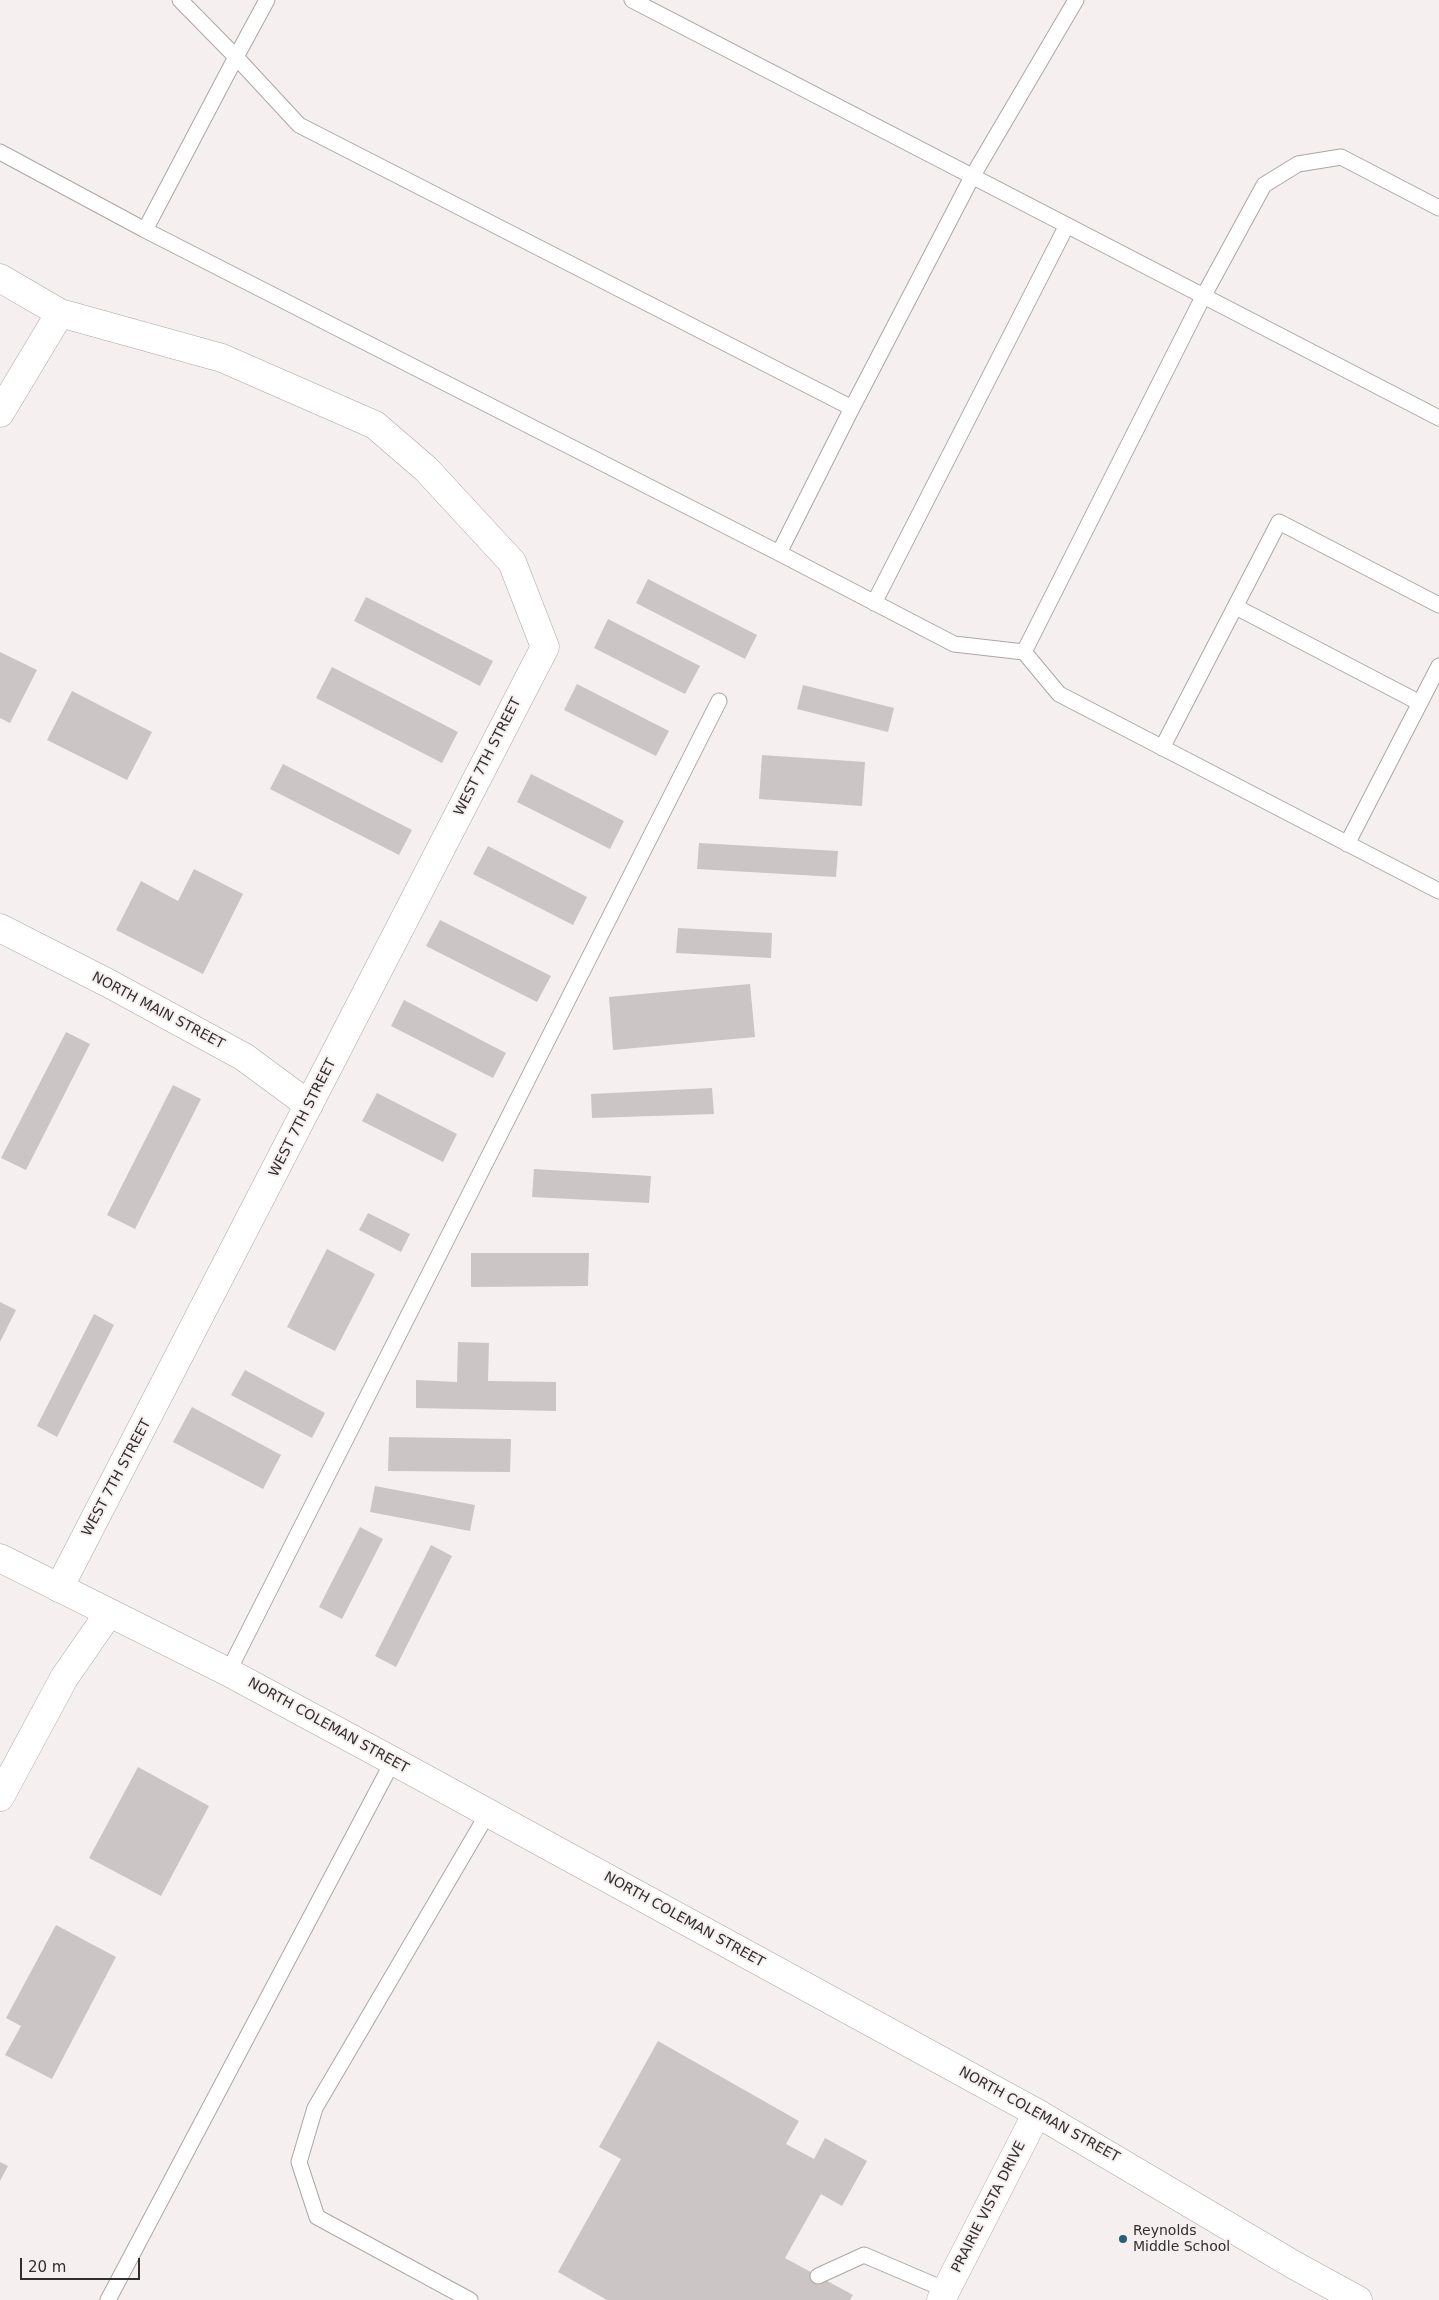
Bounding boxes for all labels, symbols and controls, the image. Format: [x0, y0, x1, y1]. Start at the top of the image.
street label: WEST 7TH STREET [451, 695, 525, 819]
street label: NORTH MAIN STREET [89, 969, 227, 1053]
street label: WEST 7TH STREET [266, 1056, 340, 1180]
street label: WEST 7TH STREET [79, 1416, 155, 1540]
street label: NORTH COLEMAN STREET [245, 1675, 411, 1777]
street label: NORTH COLEMAN STREET [601, 1869, 767, 1971]
street label: NORTH COLEMAN STREET [956, 2064, 1122, 2166]
street label: PRAIRIE VISTA DRIVE [948, 2138, 1030, 2276]
place label: Reynolds Middle School [1133, 2223, 1230, 2256]
marker: Reynolds Middle School [1117, 2233, 1129, 2245]
scale bar [22, 2248, 142, 2280]
text: 20 m [28, 2258, 66, 2276]

